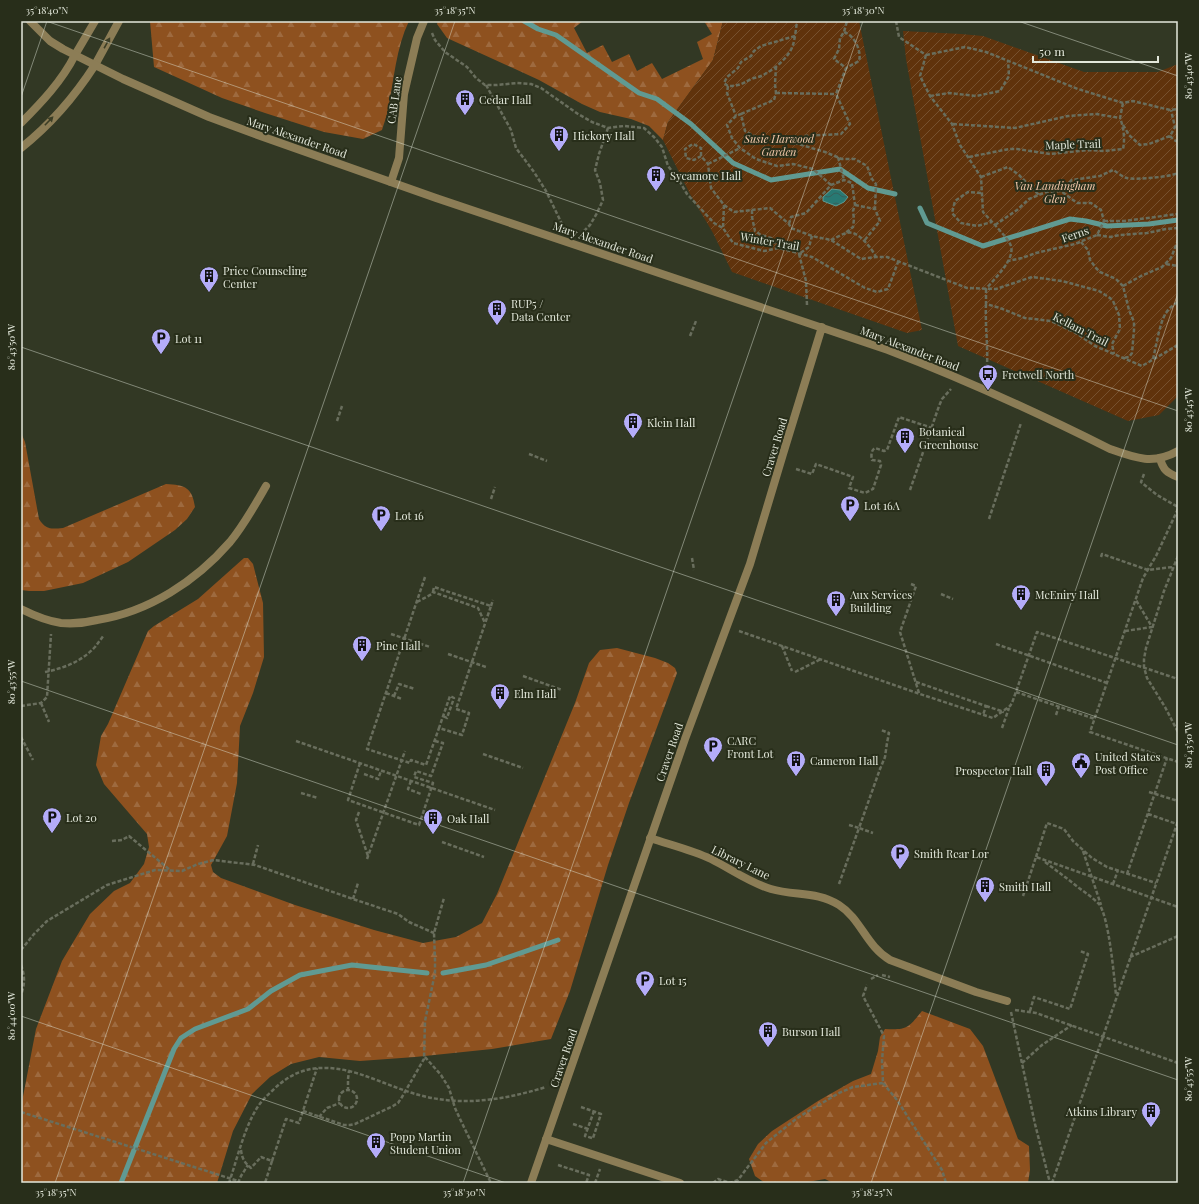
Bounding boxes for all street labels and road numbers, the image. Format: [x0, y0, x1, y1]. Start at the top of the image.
street label: CAB Lane [383, 75, 405, 125]
street label: Mary Alexander Road [245, 113, 350, 161]
street label: Maple Trail [1045, 136, 1101, 152]
street label: Mary Alexander Road [551, 218, 656, 266]
street label: Ferns [1059, 222, 1091, 246]
street label: Winter Trail [738, 228, 801, 254]
street label: Kellam Trail [1051, 309, 1111, 349]
street label: Mary Alexander Road [858, 322, 962, 374]
street label: Craver Road [758, 415, 790, 478]
street label: Craver Road [652, 720, 686, 783]
street label: Library Lane [709, 841, 773, 883]
street label: Craver Road [546, 1026, 580, 1089]

